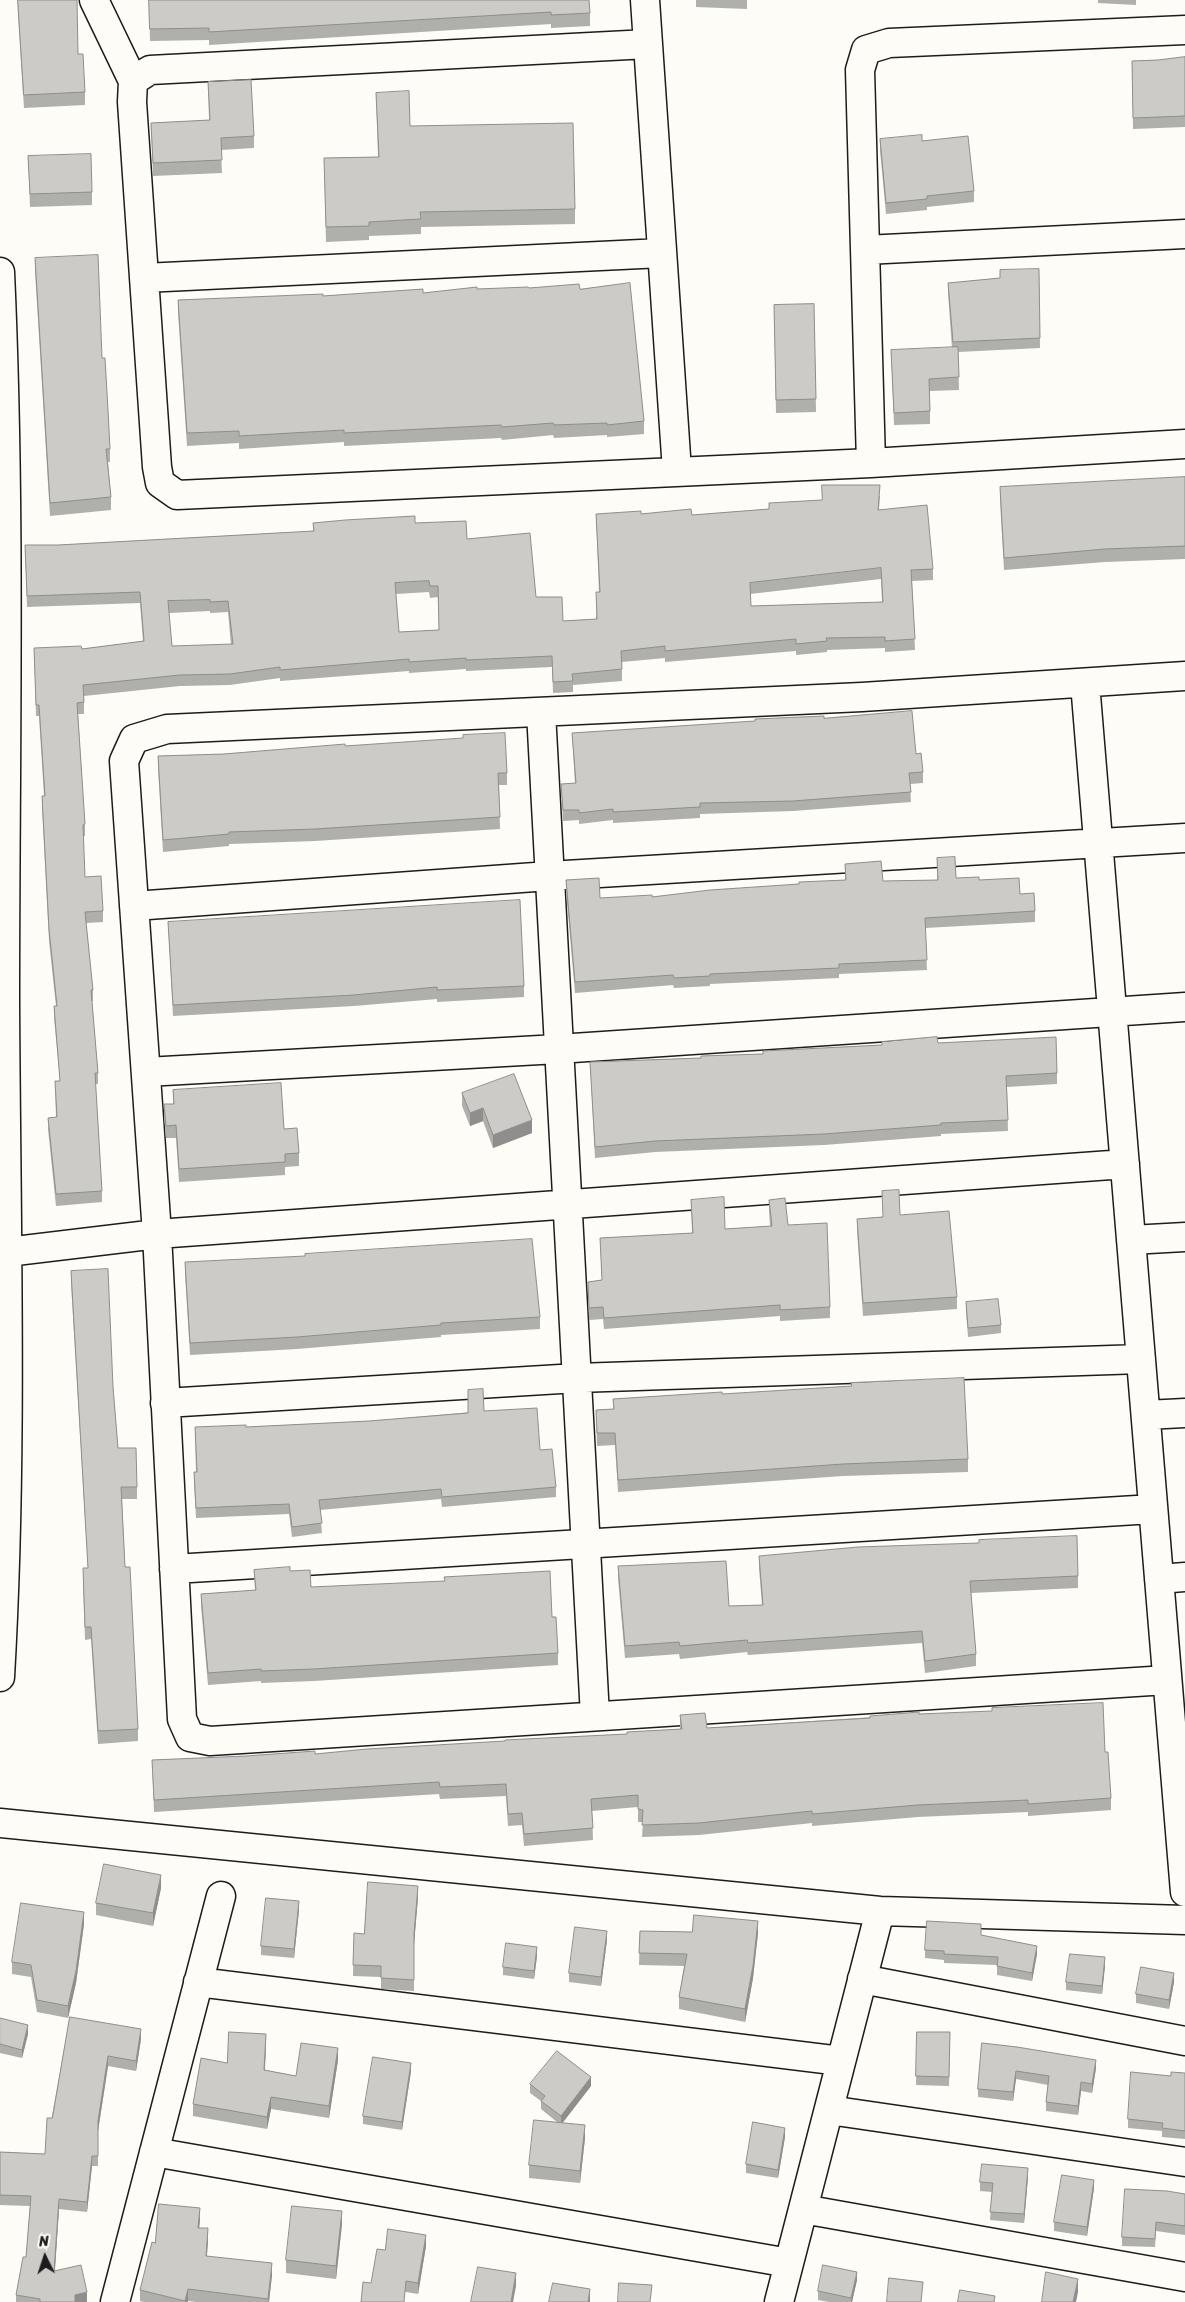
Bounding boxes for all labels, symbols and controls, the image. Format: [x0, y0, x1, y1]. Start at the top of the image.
text: N [38, 2229, 50, 2254]
north arrow [20, 2232, 70, 2282]

